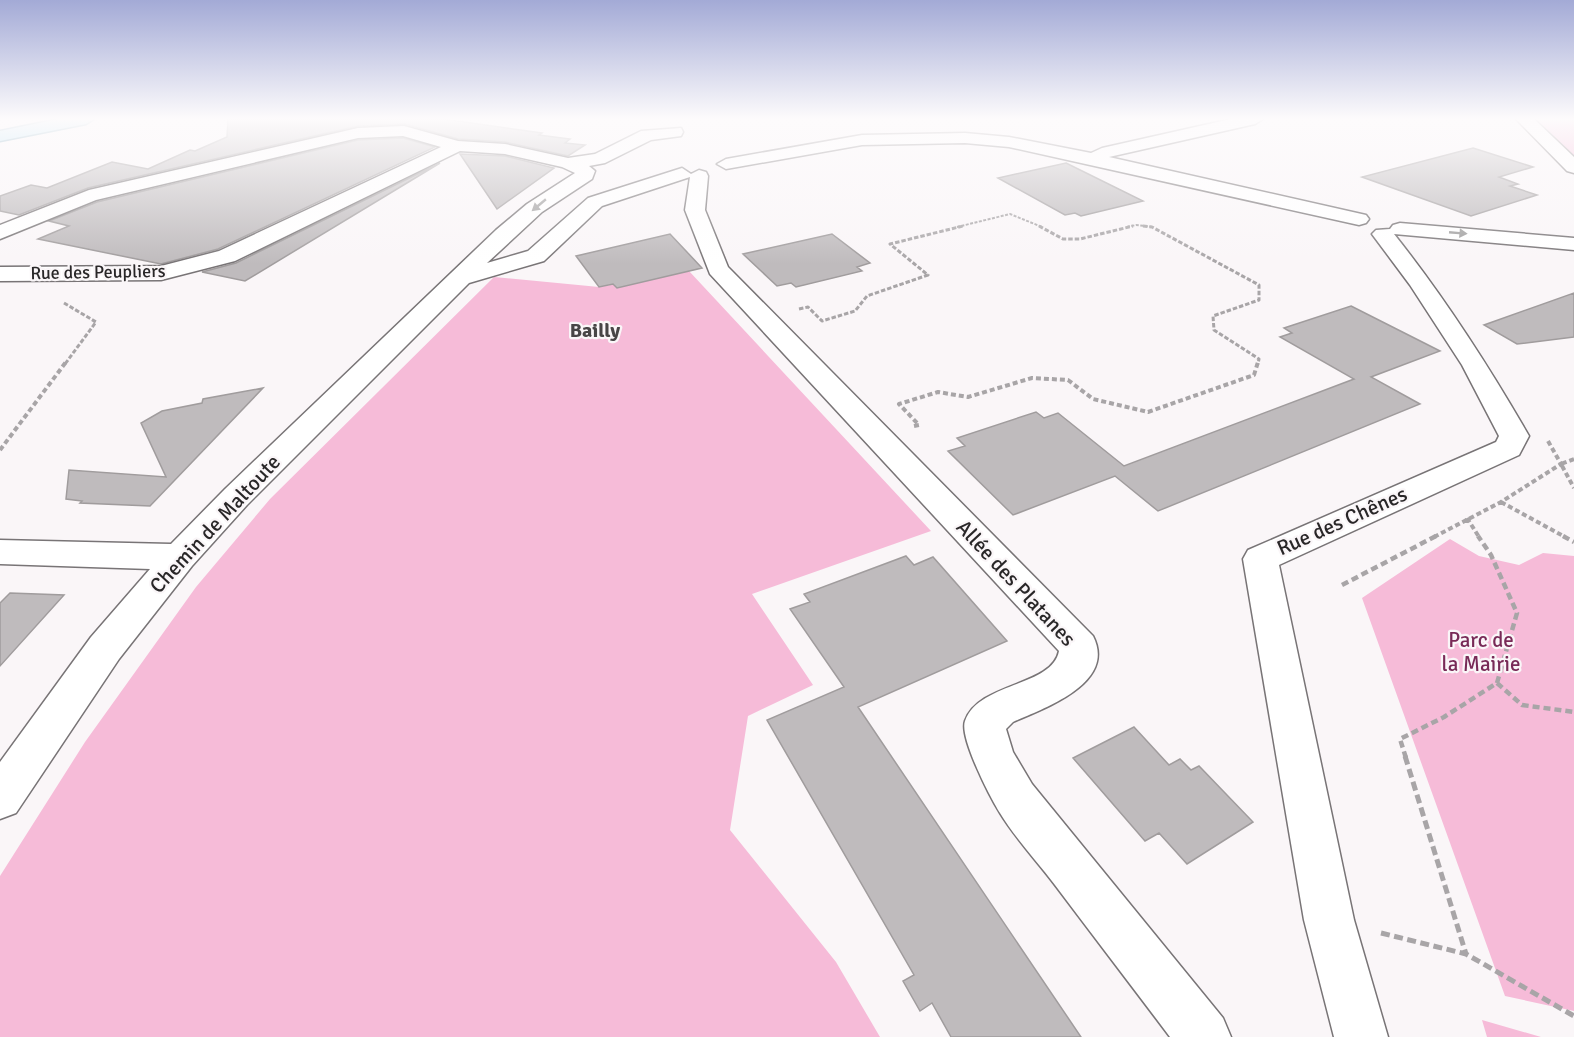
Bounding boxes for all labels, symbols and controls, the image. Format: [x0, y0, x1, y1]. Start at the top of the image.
one-way arrow [531, 198, 547, 211]
one-way arrow [1449, 228, 1468, 238]
street label: Rue des Peupliers [30, 260, 166, 284]
district label: Bailly [570, 318, 620, 343]
street label: Chemin de Maltoute [144, 449, 286, 599]
street label: Rue des Chênes [1273, 481, 1411, 561]
street label: Allée des Platanes [951, 514, 1081, 652]
park label: Parc de la Mairie [1441, 627, 1521, 677]

